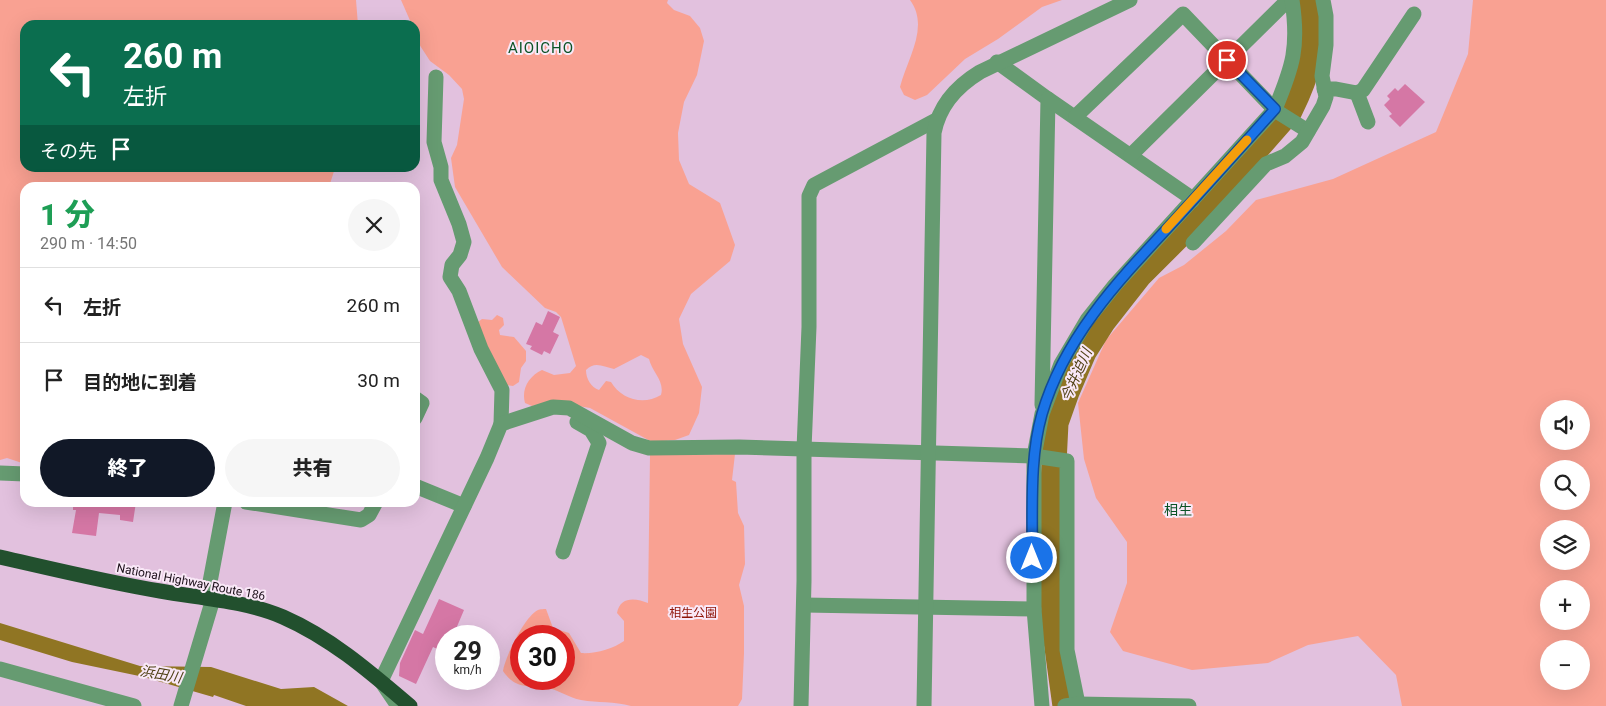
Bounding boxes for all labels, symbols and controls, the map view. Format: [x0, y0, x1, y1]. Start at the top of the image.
text: 260 m [123, 36, 222, 77]
district label: AIOICHO [508, 39, 574, 57]
pin [1206, 39, 1248, 81]
icon: left [40, 40, 105, 105]
icon: arrive [1213, 46, 1241, 74]
text: 左折 [123, 84, 167, 109]
icon: arrive [107, 135, 135, 163]
text: その先 [40, 140, 97, 163]
text: 1 分 [40, 197, 95, 232]
button: close [348, 199, 400, 251]
text: 290 m · 14:50 [40, 234, 137, 253]
icon: left [40, 291, 68, 319]
text: 260 m [347, 294, 400, 317]
text: 左折 [83, 296, 121, 319]
water label: 今井迫川 [1057, 344, 1096, 404]
icon: arrive [40, 366, 68, 394]
text: 30 m [357, 369, 400, 392]
text: 目的地に到着 [83, 371, 197, 394]
map controls [1540, 400, 1590, 690]
button: sound [1540, 400, 1590, 450]
button: 終了 [40, 439, 215, 497]
button: 共有 [225, 439, 400, 497]
button: search [1540, 460, 1590, 510]
district label: 相生 [1164, 502, 1192, 518]
button: layers [1540, 520, 1590, 570]
position arrow [1005, 531, 1057, 583]
street label: National Highway Route 186 [115, 561, 267, 603]
button: + [1540, 580, 1590, 630]
park label: 相生公園 [669, 606, 717, 620]
speed limit sign: 30 [510, 625, 575, 690]
text: 29 [453, 637, 482, 666]
button: − [1540, 640, 1590, 690]
water label: 浜田川 [139, 662, 185, 686]
text: km/h [453, 663, 482, 677]

